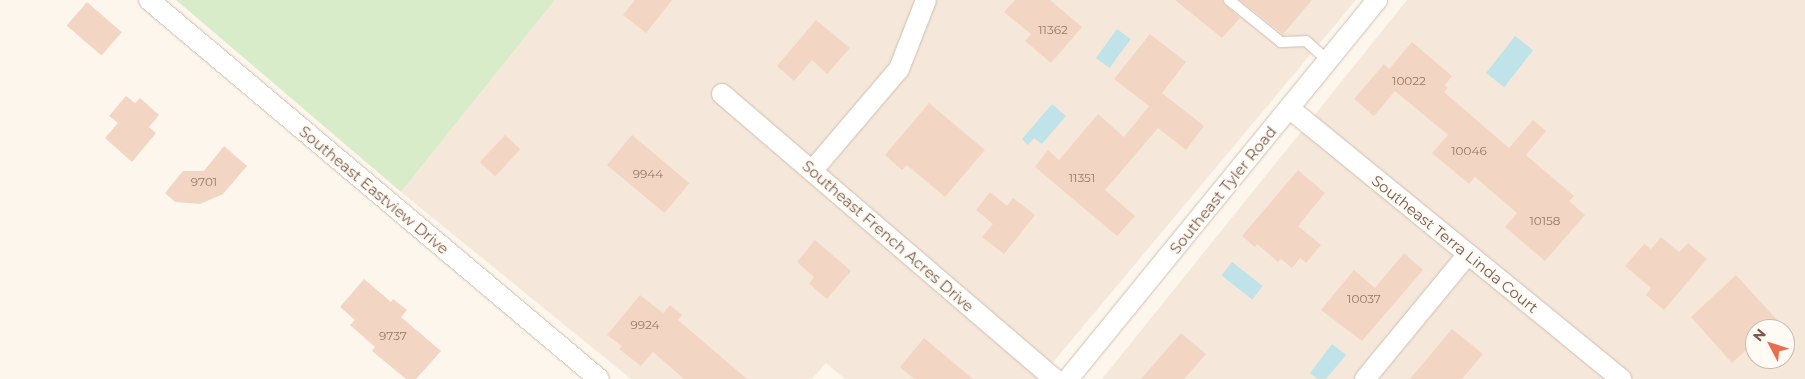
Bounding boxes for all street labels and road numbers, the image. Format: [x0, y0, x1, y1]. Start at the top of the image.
street label: Southeast Eastview Drive [296, 122, 452, 258]
street label: Southeast Tyler Road [1166, 123, 1280, 257]
street label: Southeast French Acres Drive [799, 157, 977, 315]
street label: Southeast Terra Linda Court [1368, 171, 1542, 317]

